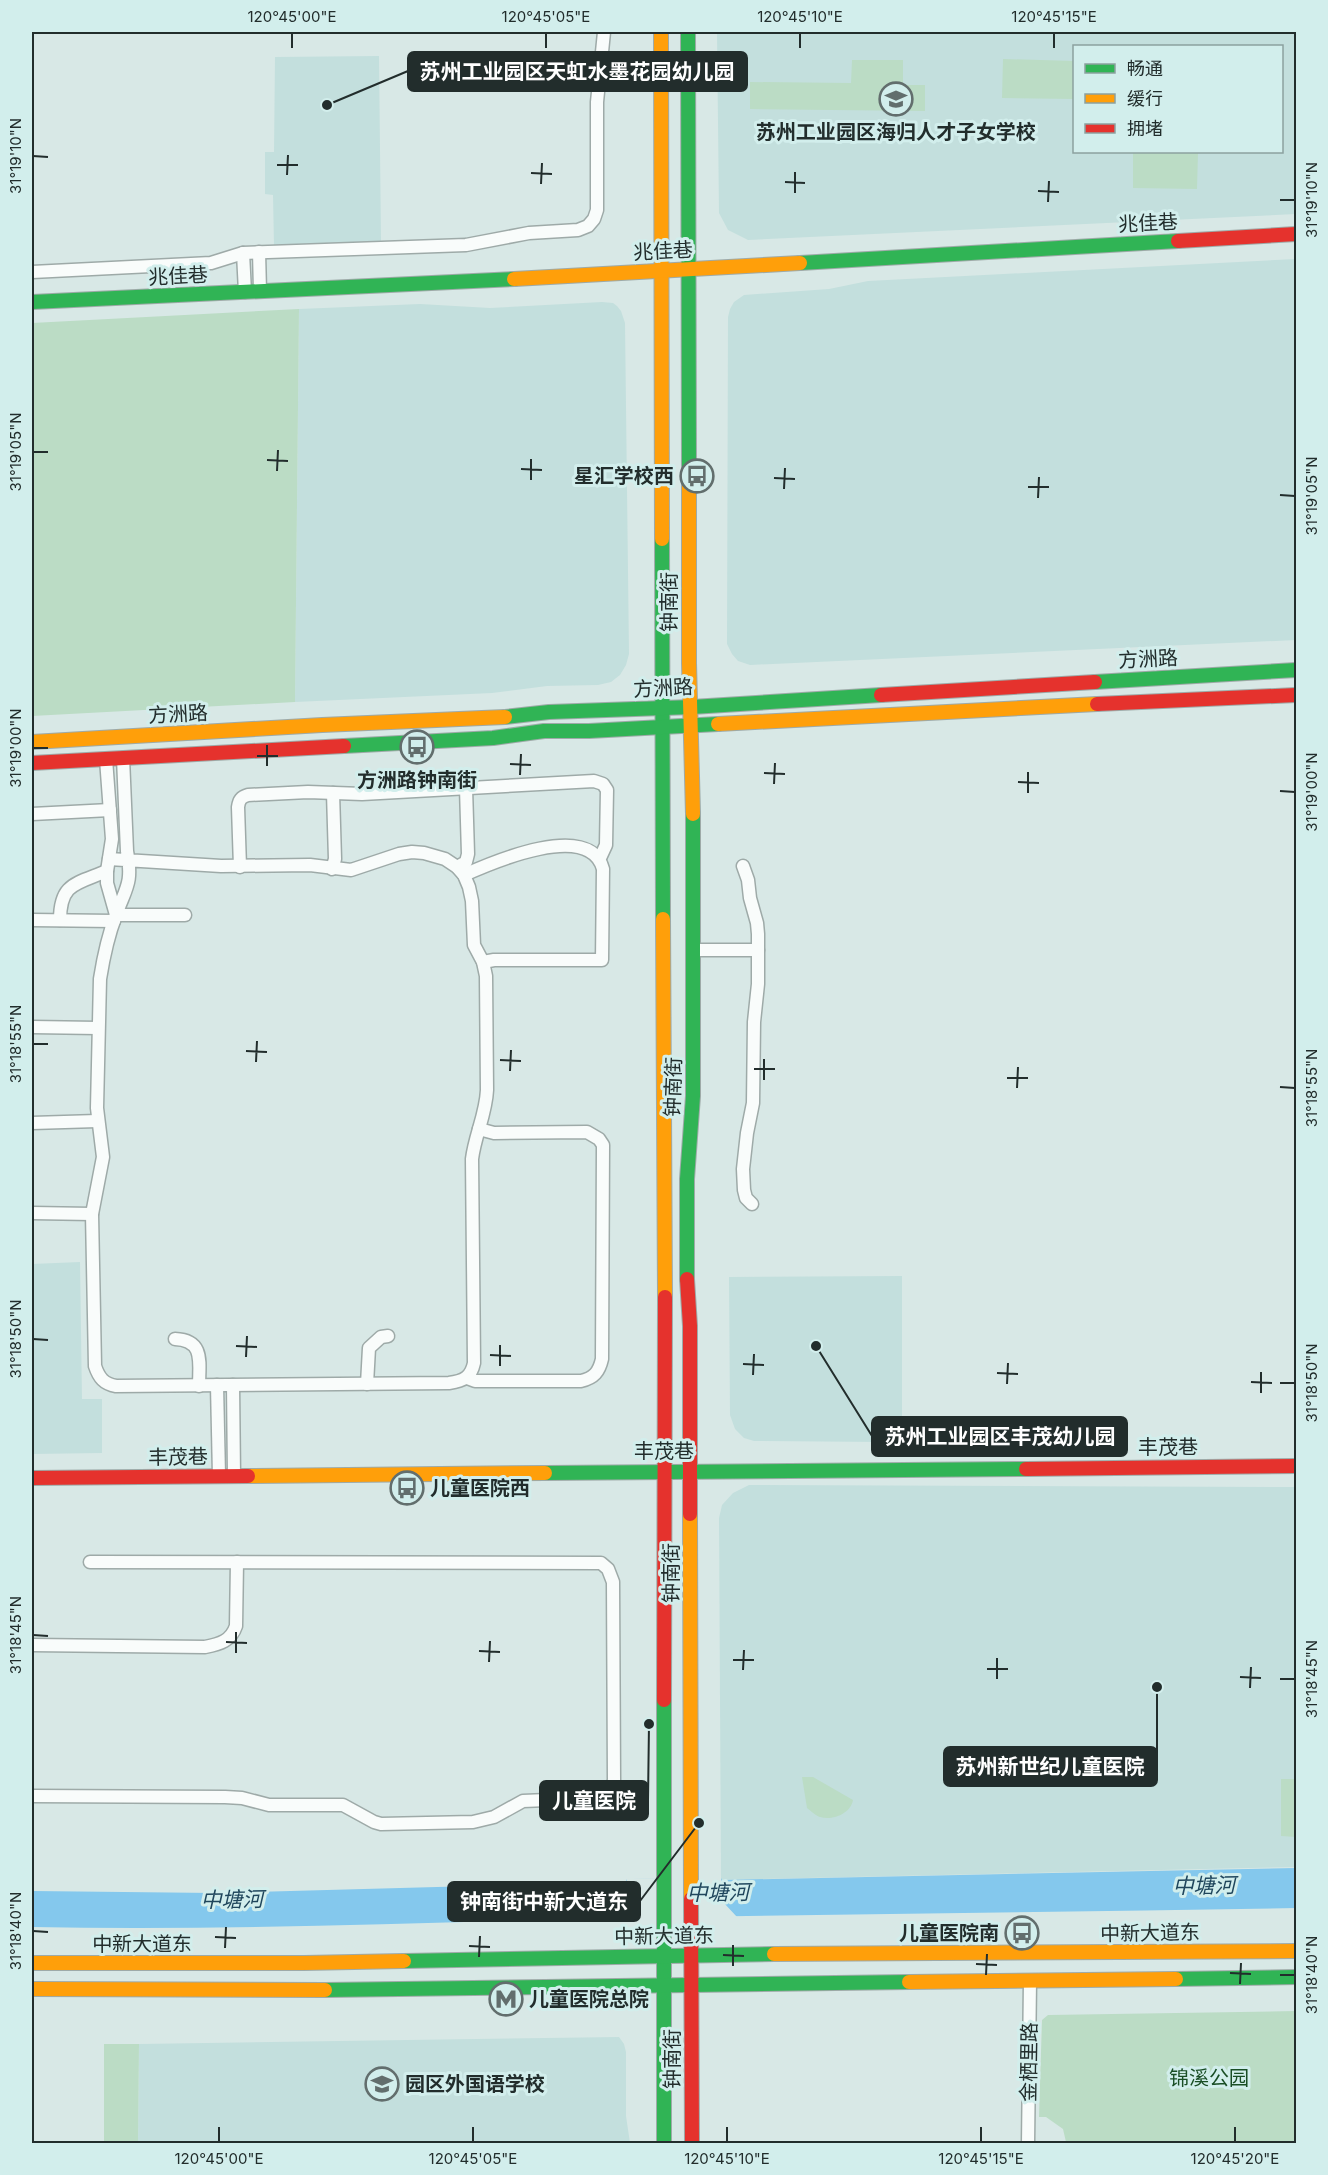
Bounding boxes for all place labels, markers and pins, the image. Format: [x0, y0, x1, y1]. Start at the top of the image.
callout: 苏州工业园区天虹水墨花园幼儿园 [408, 52, 747, 91]
school or university icon: 苏州工业园区海归人才子女学校 [878, 81, 914, 117]
place label: 苏州工业园区海归人才子女学校 [756, 120, 1036, 144]
bus stop icon: 星汇学校西 [679, 458, 715, 494]
place label: 星汇学校西 [574, 464, 674, 488]
bus stop icon: 方洲路钟南街 [399, 729, 435, 765]
place label: 方洲路钟南街 [357, 768, 477, 792]
callout: 苏州工业园区丰茂幼儿园 [872, 1417, 1127, 1456]
bus stop icon: 儿童医院西 [389, 1470, 425, 1506]
place label: 儿童医院西 [430, 1476, 530, 1500]
callout: 苏州新世纪儿童医院 [944, 1747, 1157, 1786]
callout: 儿童医院 [540, 1781, 648, 1820]
callout: 钟南街中新大道东 [448, 1882, 640, 1921]
bus stop icon: 儿童医院南 [1004, 1915, 1040, 1951]
place label: 儿童医院南 [899, 1921, 999, 1945]
metro station icon: 儿童医院总院 [488, 1981, 524, 2017]
place label: 儿童医院总院 [529, 1987, 649, 2011]
school or university icon: 园区外国语学校 [364, 2066, 400, 2102]
place label: 园区外国语学校 [405, 2072, 545, 2096]

